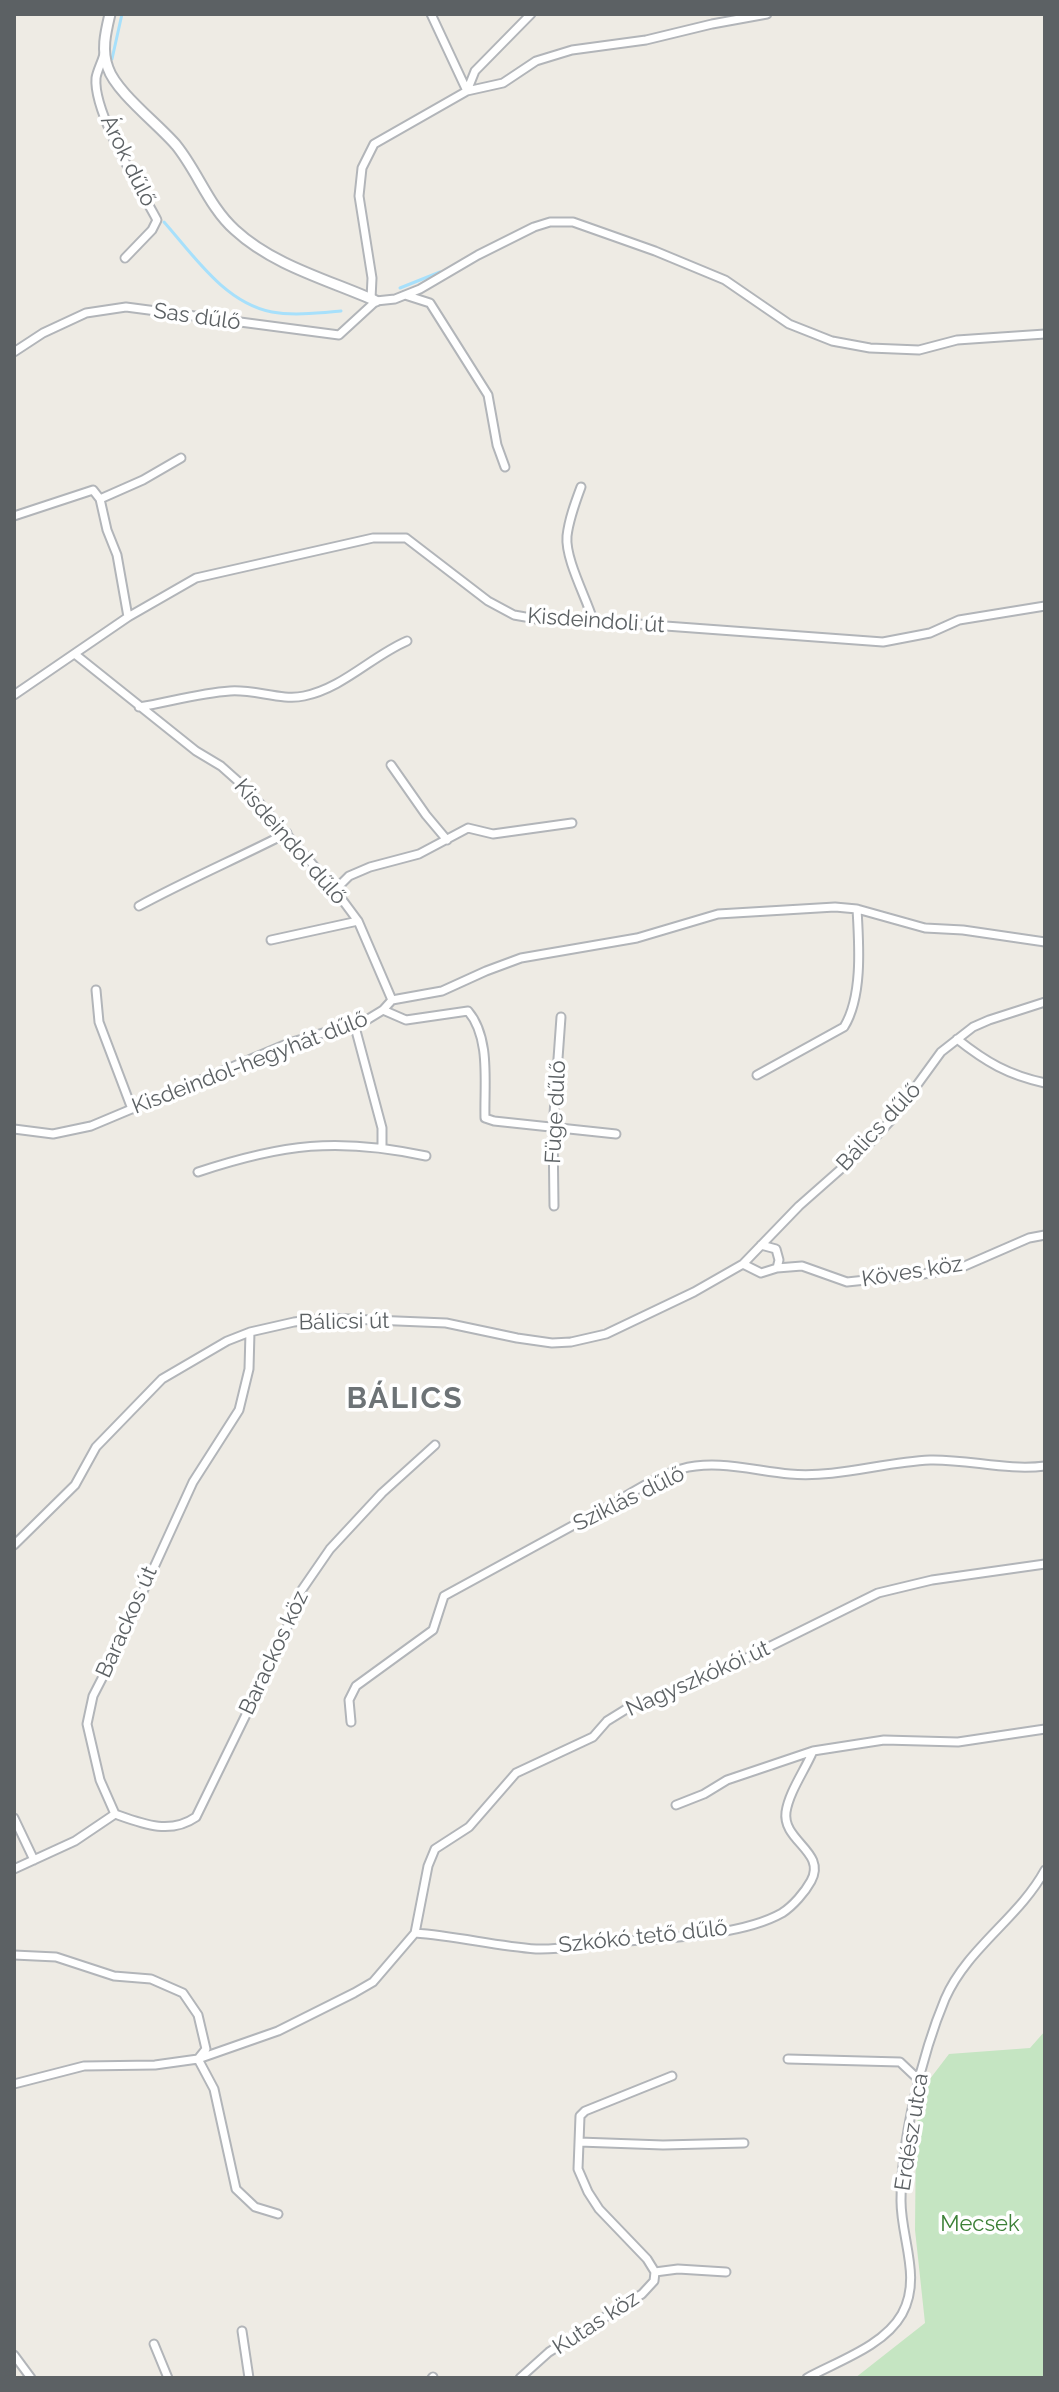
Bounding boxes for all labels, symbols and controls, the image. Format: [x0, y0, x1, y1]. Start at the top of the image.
street label: Árok dűlő [95, 111, 161, 211]
street label: Sas dűlő [152, 298, 242, 336]
street label: Kisdeindoli út [527, 603, 665, 639]
street label: Kisdeindol dűlő [228, 774, 352, 910]
street label: Kisdeindol-hegyhát dűlő [128, 1006, 372, 1120]
street label: Füge dűlő [540, 1060, 572, 1164]
street label: Bálics dűlő [831, 1077, 927, 1177]
street label: Köves köz [860, 1251, 964, 1293]
street label: Bálicsi út [298, 1308, 390, 1336]
district label: BÁLICS [346, 1381, 464, 1417]
street label: Sziklás dűlő [569, 1461, 689, 1537]
street label: Barackos út [91, 1562, 163, 1682]
street label: Barackos köz [234, 1587, 314, 1719]
street label: Nagyszkókói út [622, 1635, 774, 1723]
street label: Szkókó tető dűlő [557, 1915, 729, 1959]
street label: Erdész utca [890, 2071, 934, 2193]
park label: Mecsek [940, 2211, 1020, 2237]
street label: Kutas köz [548, 2285, 644, 2361]

